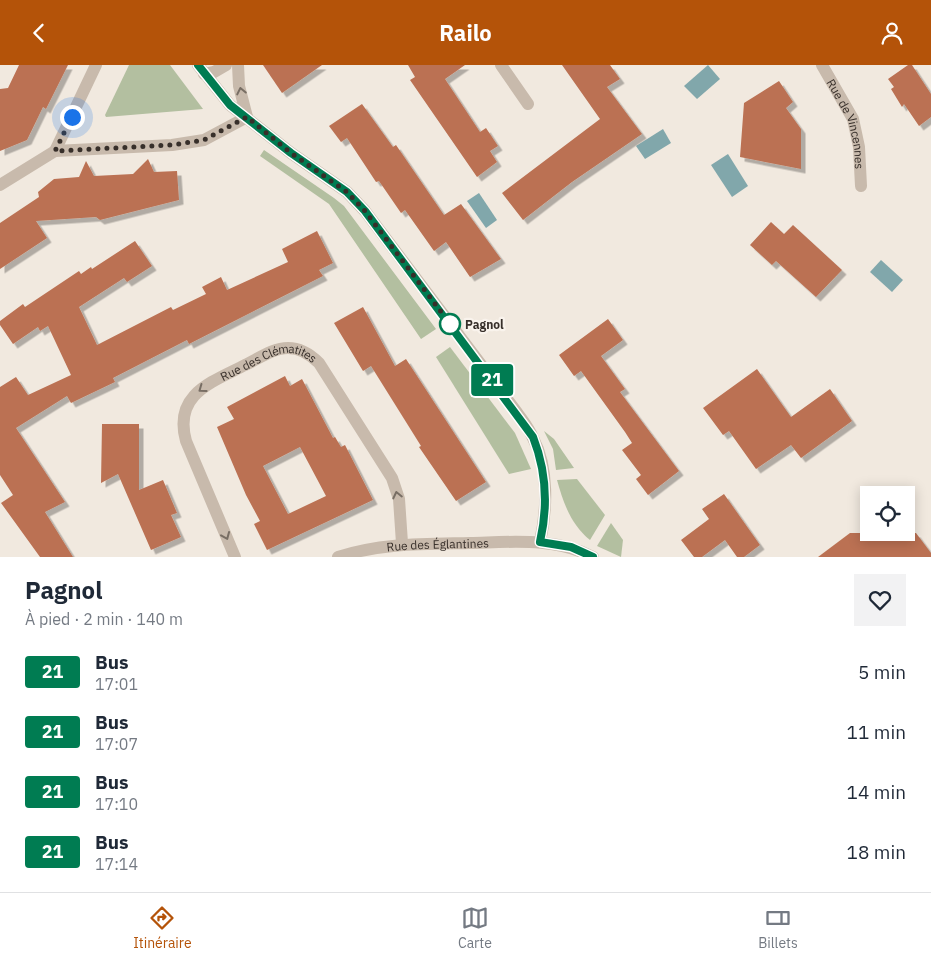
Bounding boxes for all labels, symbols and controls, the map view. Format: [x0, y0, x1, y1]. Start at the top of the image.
text: Railo [439, 18, 492, 47]
icon: back [25, 19, 53, 47]
icon: person [878, 19, 906, 47]
street label: Rue de Vincennes [824, 76, 868, 170]
one-way arrow [236, 87, 246, 96]
your location [60, 105, 85, 130]
marker: Pagnol [439, 313, 461, 335]
place label: Pagnol [465, 317, 504, 332]
street label: Rue des Clématites [217, 340, 321, 384]
line badge: 21 [470, 364, 514, 396]
text: 21 [481, 368, 503, 391]
one-way arrow [199, 383, 208, 391]
map controls [860, 486, 915, 541]
button: locate [860, 486, 915, 541]
one-way arrow [392, 491, 403, 500]
one-way arrow [219, 531, 230, 540]
street label: Rue des Églantines [386, 535, 489, 554]
text: Pagnol [25, 574, 102, 606]
button: heart [854, 574, 906, 626]
text: À pied · 2 min · 140 m [25, 609, 183, 629]
text: Bus [95, 650, 129, 674]
text: 21 [42, 660, 63, 683]
text: 5 min [858, 660, 906, 684]
text: 17:01 [95, 674, 138, 694]
text: Bus [95, 710, 129, 734]
text: 21 [42, 720, 63, 743]
text: 11 min [847, 720, 906, 744]
text: 17:07 [95, 734, 138, 754]
text: Bus [95, 770, 129, 794]
text: 21 [42, 780, 63, 803]
text: 14 min [847, 780, 906, 804]
text: 17:10 [95, 794, 138, 814]
text: Bus [95, 830, 129, 854]
text: 21 [42, 840, 63, 863]
text: 18 min [847, 840, 906, 864]
text: 17:14 [95, 854, 138, 874]
tab: Itinéraire [133, 904, 192, 952]
tab: Carte [458, 904, 492, 952]
tab: Billets [758, 904, 798, 952]

